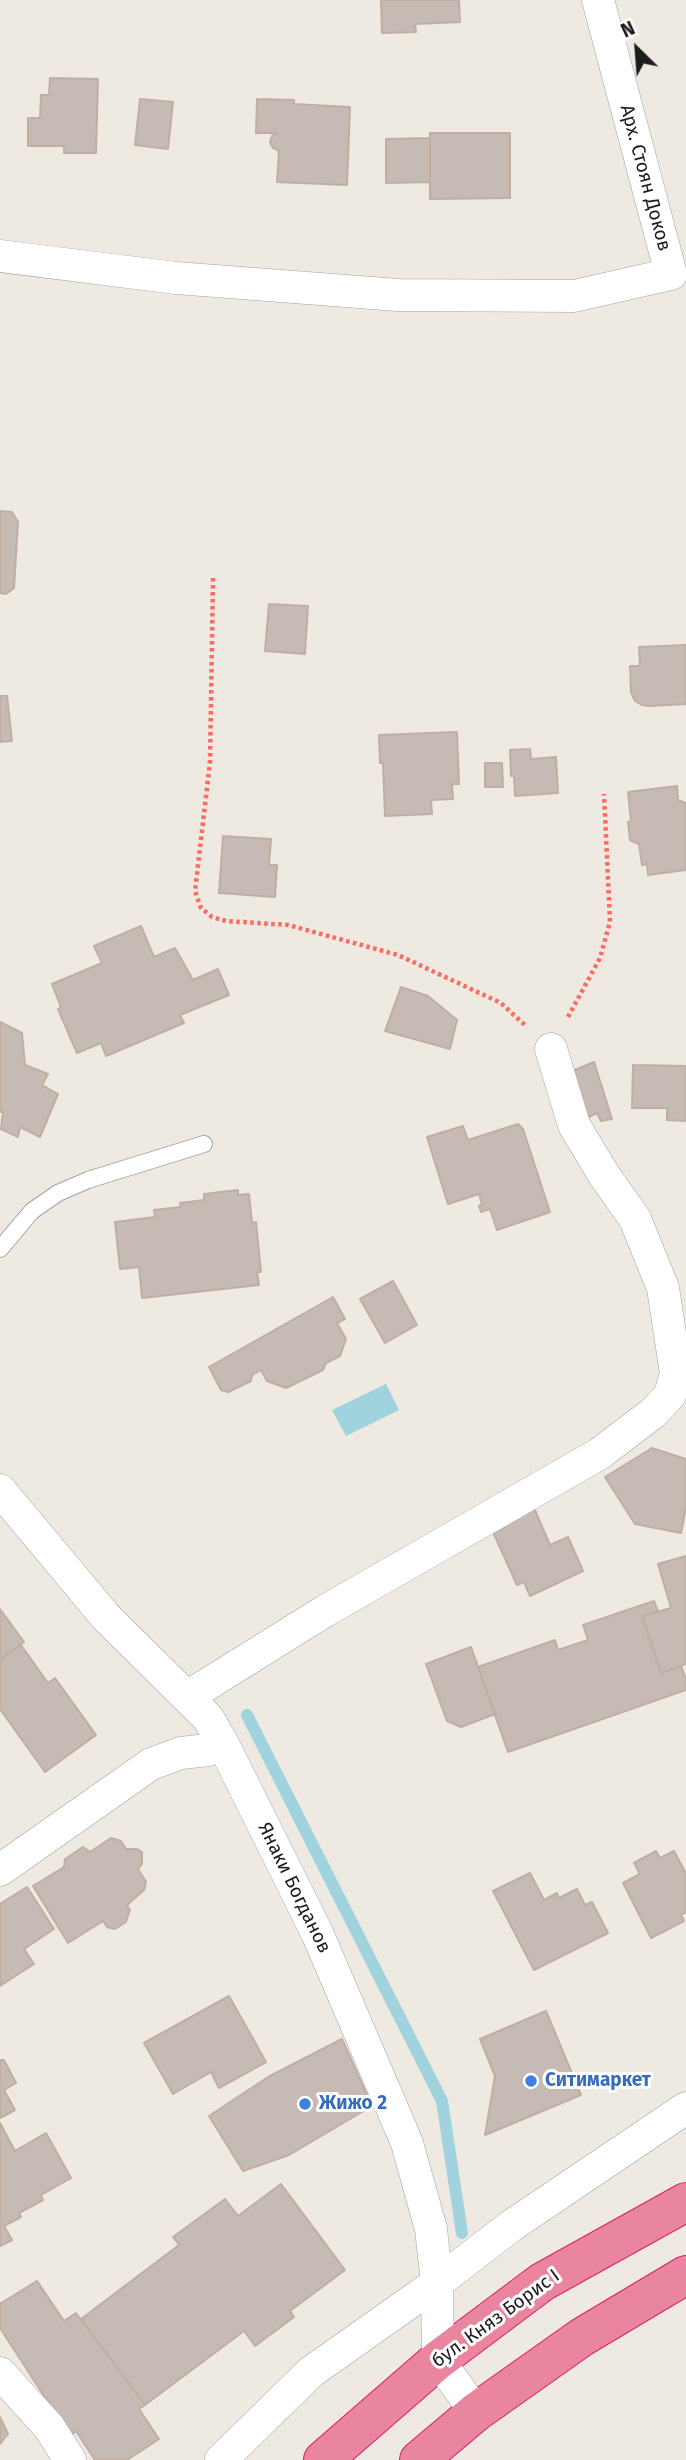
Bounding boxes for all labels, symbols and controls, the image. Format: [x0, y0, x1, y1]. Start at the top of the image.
north arrow [602, 14, 672, 84]
text: N [617, 16, 638, 43]
street label: Арх. Стоян Доков [615, 102, 675, 254]
street label: Янаки Богданов [252, 1819, 336, 1957]
place label: Ситимаркет [545, 2070, 651, 2092]
marker: Ситимаркет [523, 2073, 539, 2089]
place label: Жижо 2 [319, 2093, 387, 2115]
marker: Жижо 2 [297, 2096, 313, 2112]
street label: бул. Княз Борис I [428, 2265, 564, 2373]

